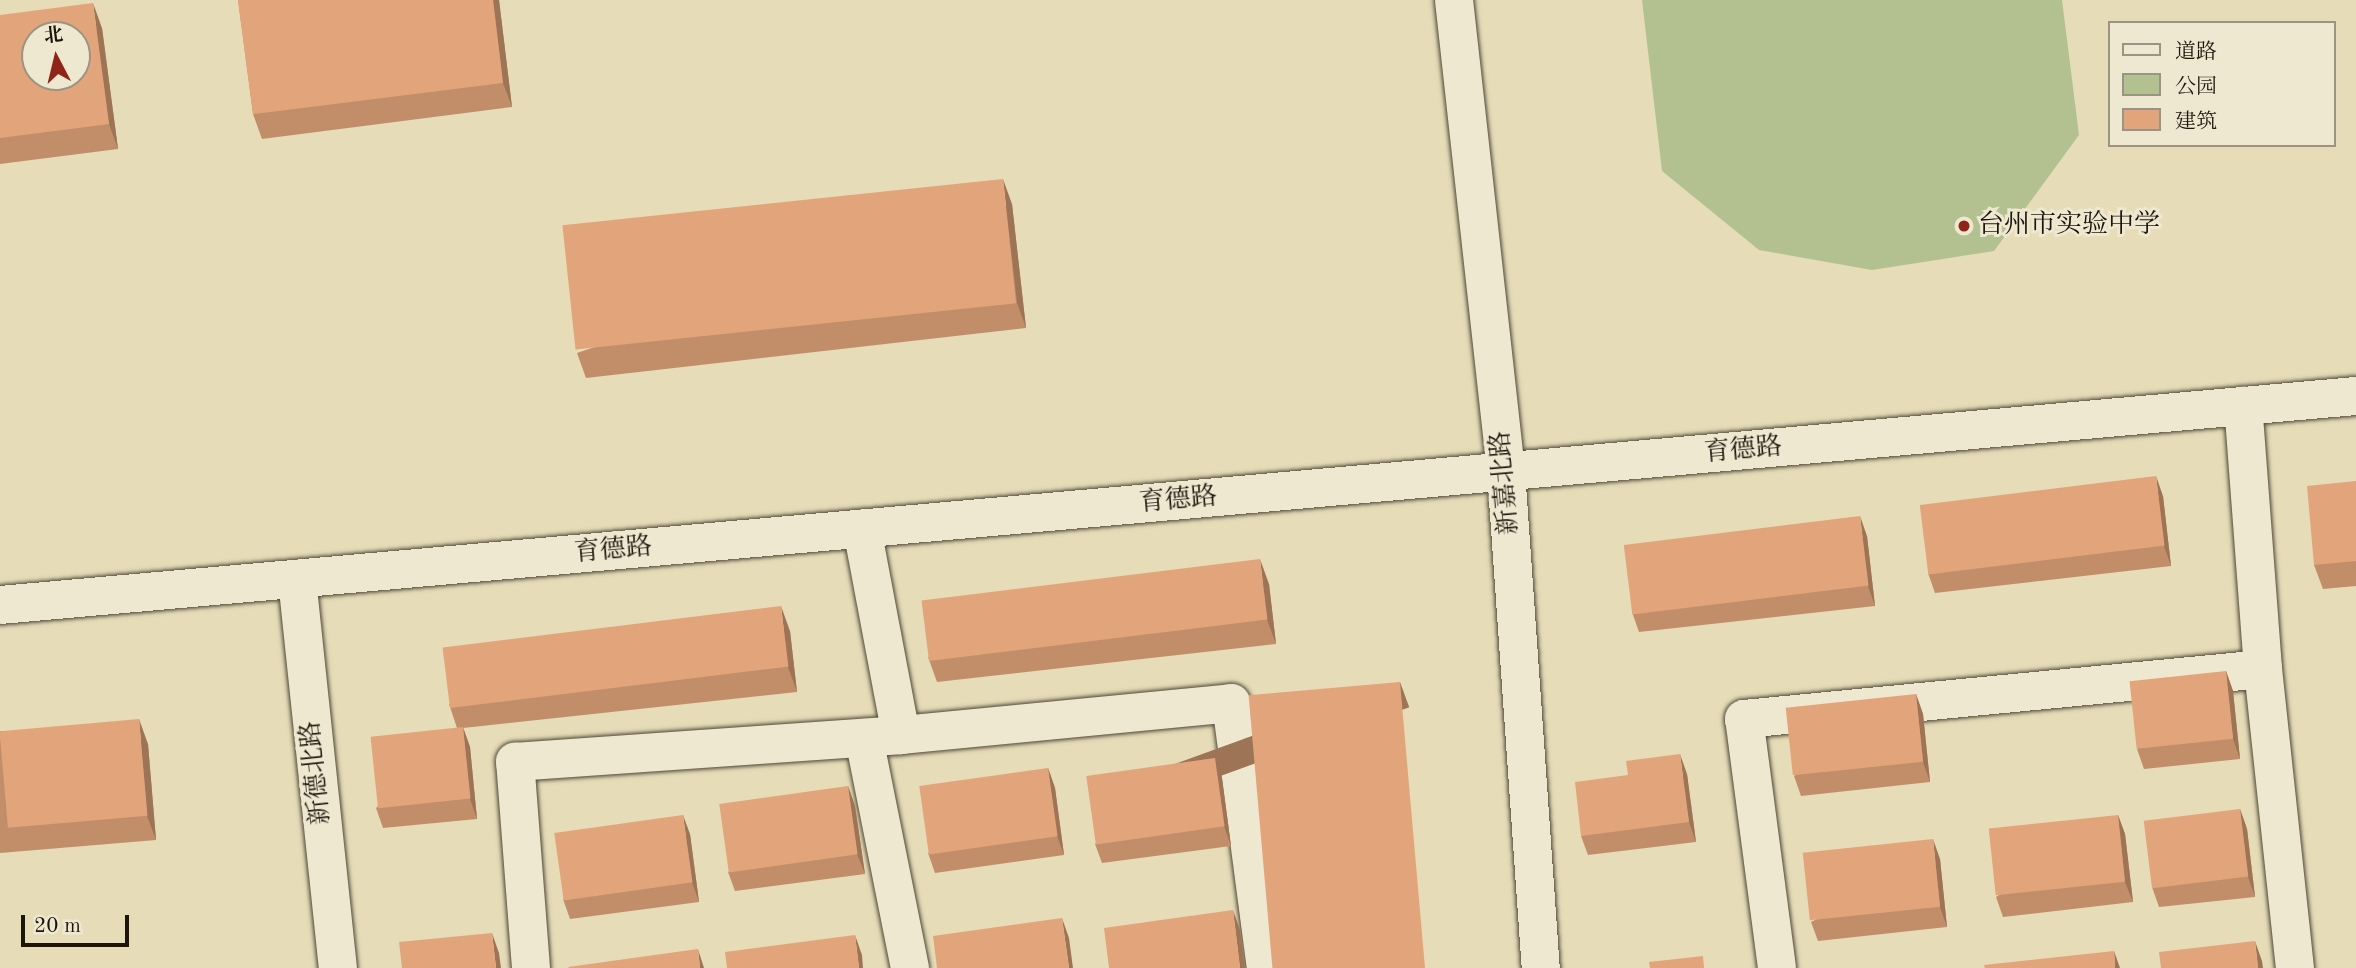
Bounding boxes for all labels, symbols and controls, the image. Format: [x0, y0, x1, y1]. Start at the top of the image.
north arrow [21, 21, 91, 91]
legend [2108, 21, 2335, 147]
text: 北 [43, 26, 64, 47]
text: 道路 [2175, 42, 2217, 63]
text: 公园 [2175, 77, 2217, 98]
text: 建筑 [2175, 112, 2217, 133]
place label: 台州市实验中学 [1978, 210, 2160, 242]
marker: 台州市实验中学 [1956, 218, 1972, 234]
street label: 新嘉北路 [1486, 430, 1526, 536]
street label: 育德路 [1703, 432, 1783, 470]
street label: 育德路 [1138, 482, 1218, 520]
street label: 育德路 [573, 532, 653, 570]
street label: 新德北路 [296, 720, 338, 826]
scale bar [24, 902, 133, 946]
text: 20 m [34, 916, 81, 937]

